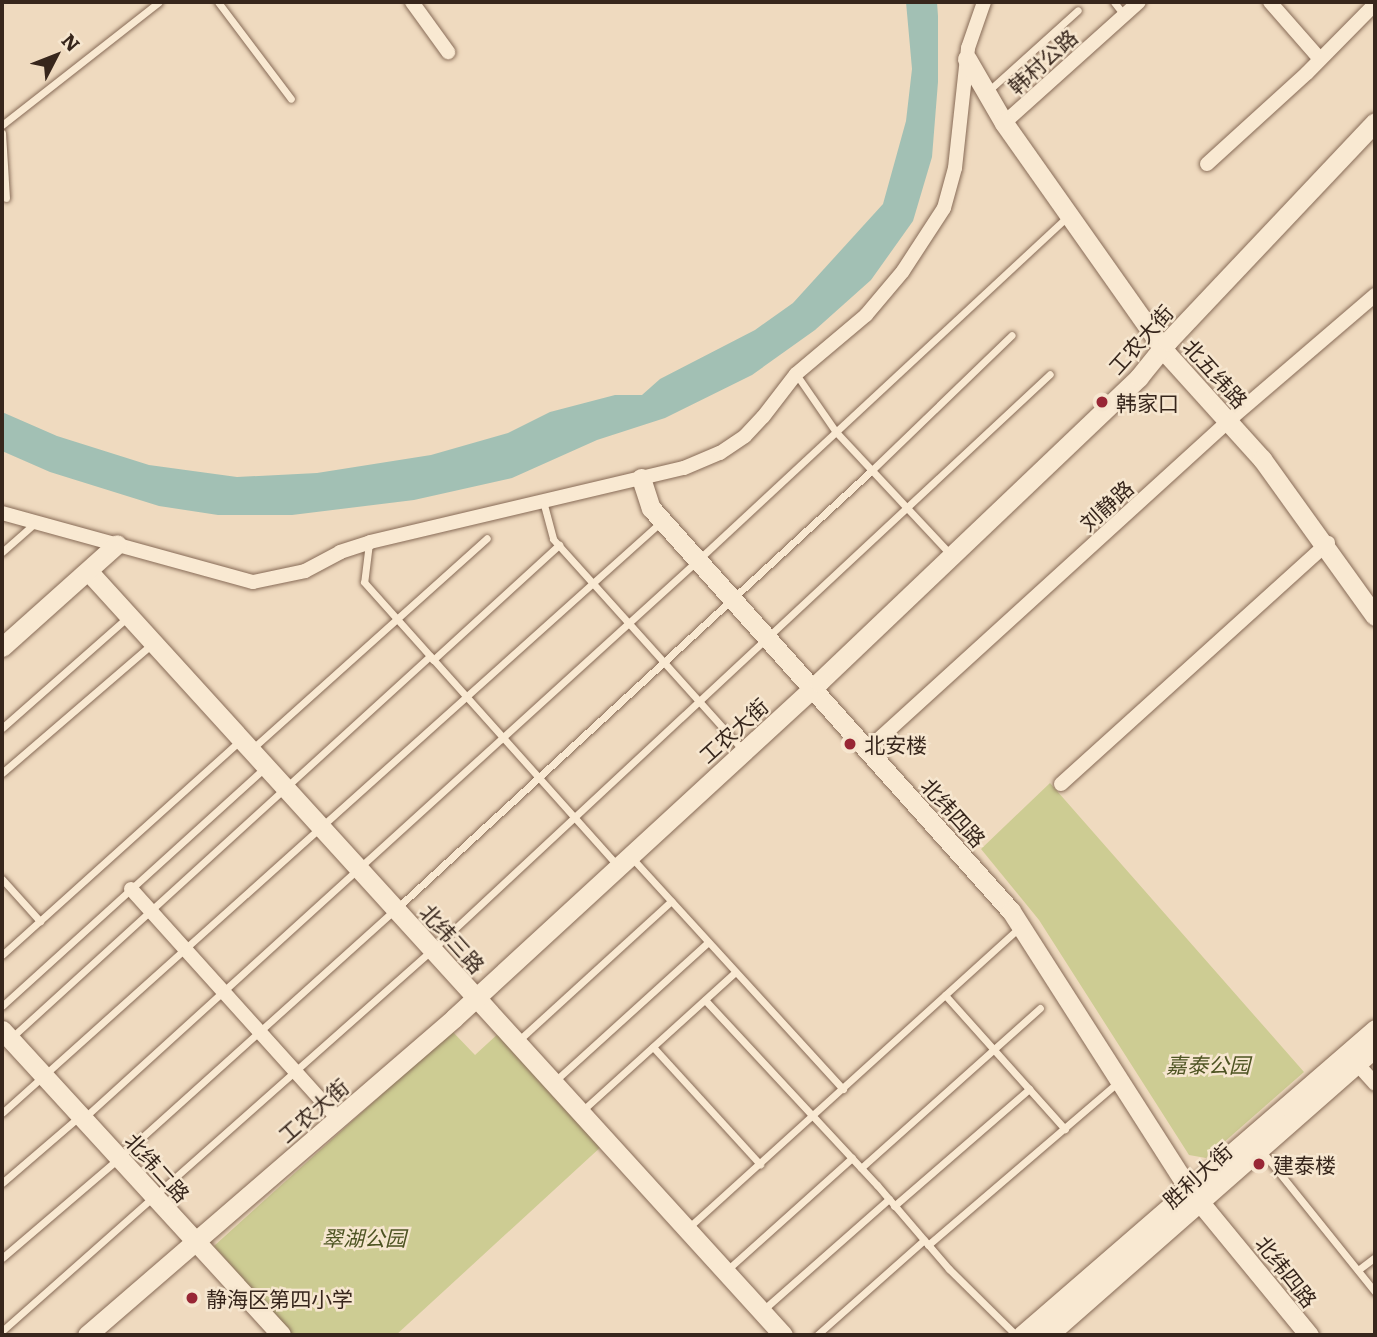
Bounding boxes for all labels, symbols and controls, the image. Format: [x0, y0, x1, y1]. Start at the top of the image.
north arrow [21, 21, 91, 91]
street label: 韩村公路 [1002, 24, 1082, 98]
text: N [56, 27, 87, 57]
street label: 工农大街 [1103, 299, 1177, 379]
street label: 北五纬路 [1179, 333, 1253, 413]
place label: 韩家口 [1116, 389, 1179, 415]
marker: 韩家口 [1094, 394, 1110, 410]
street label: 刘静路 [1074, 475, 1138, 535]
street label: 工农大街 [693, 693, 773, 767]
place label: 北安楼 [864, 731, 927, 757]
marker: 北安楼 [842, 736, 858, 752]
street label: 北纬四路 [917, 772, 991, 852]
street label: 北纬三路 [416, 898, 490, 978]
park label: 嘉泰公园 [1166, 1051, 1250, 1077]
street label: 工农大街 [273, 1073, 353, 1147]
street label: 北纬二路 [121, 1127, 195, 1207]
street label: 胜利大街 [1157, 1138, 1237, 1212]
place label: 建泰楼 [1273, 1151, 1336, 1177]
marker: 建泰楼 [1251, 1156, 1267, 1172]
park label: 翠湖公园 [322, 1224, 406, 1250]
street label: 北纬四路 [1251, 1230, 1323, 1312]
place label: 静海区第四小学 [206, 1285, 353, 1311]
marker: 静海区第四小学 [184, 1290, 200, 1306]

